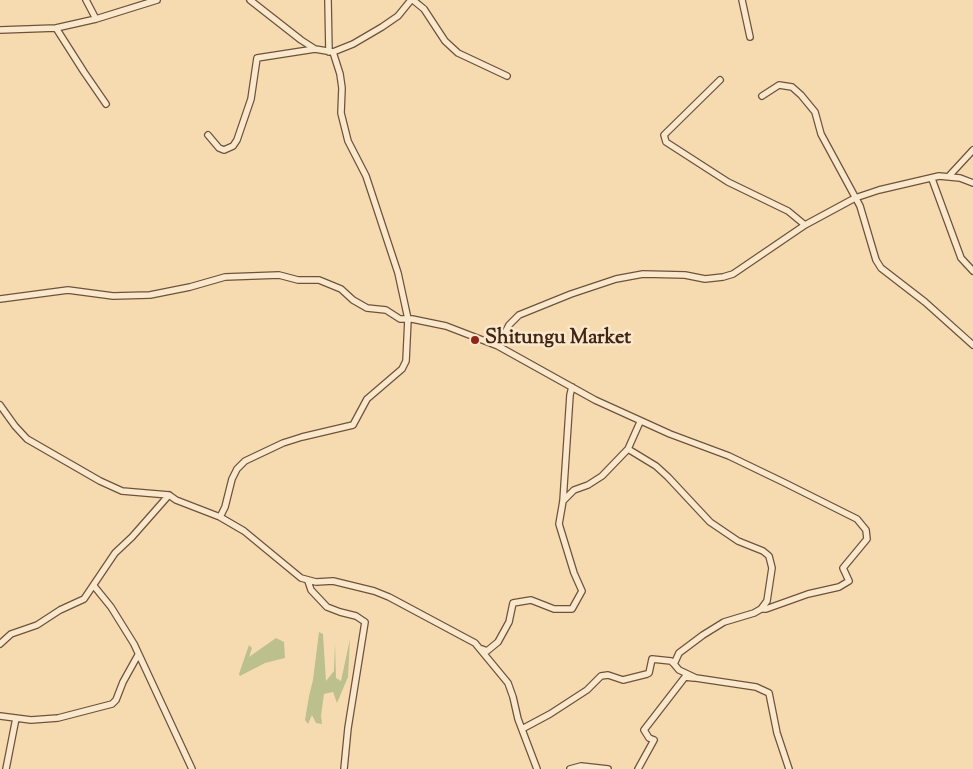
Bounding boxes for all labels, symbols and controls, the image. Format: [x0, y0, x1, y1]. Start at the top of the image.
place label: Shitungu Market [485, 328, 631, 352]
marker: Shitungu Market [469, 334, 481, 346]

